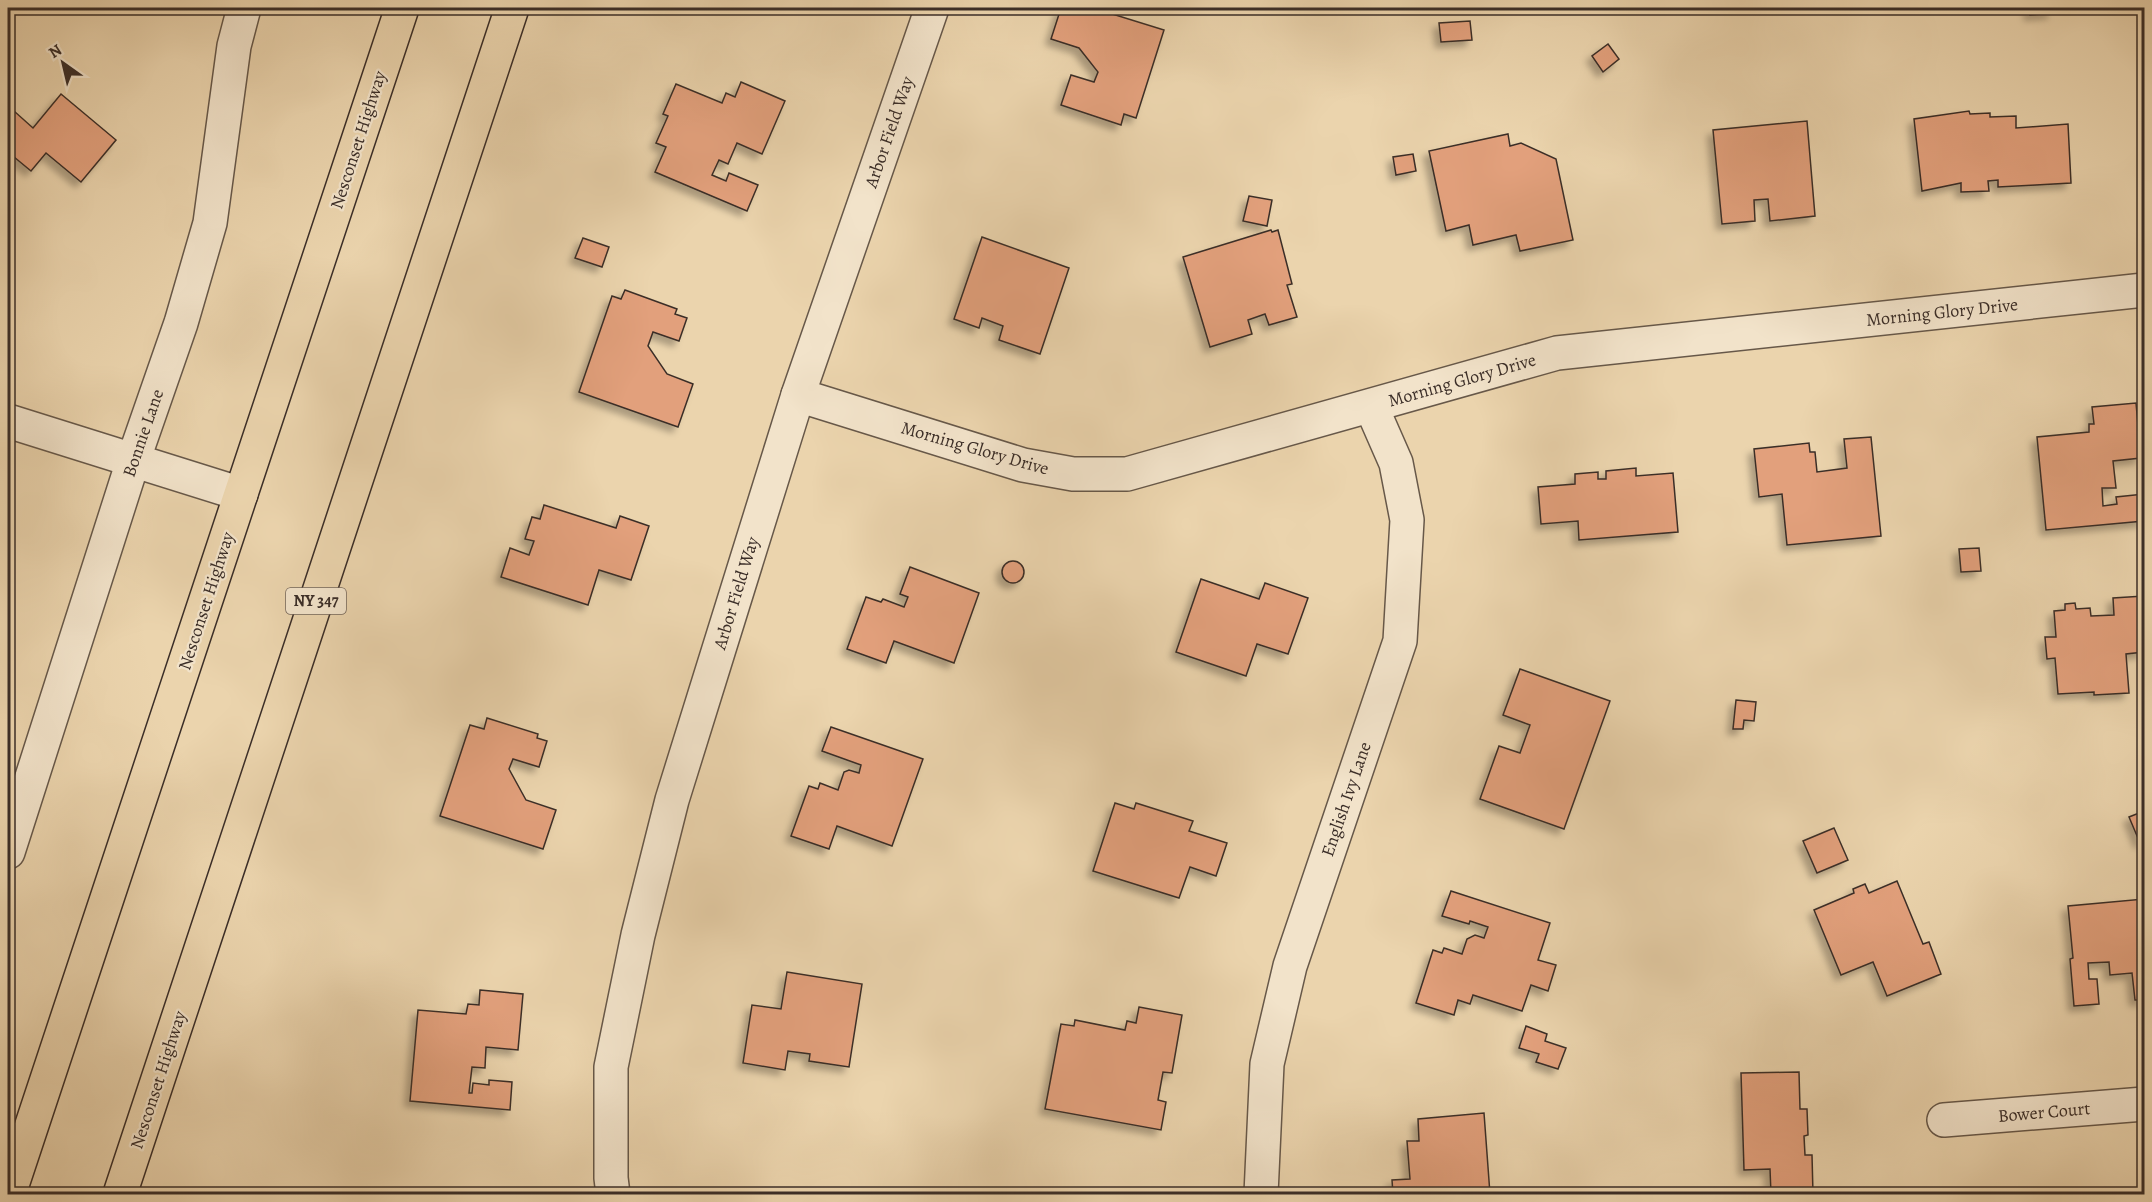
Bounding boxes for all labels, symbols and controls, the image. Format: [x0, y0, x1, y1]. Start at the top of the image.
north arrow [33, 33, 93, 93]
text: N [44, 39, 66, 64]
street label: Nesconset Highway [324, 67, 392, 212]
street label: Arbor Field Way [858, 72, 920, 192]
street label: Morning Glory Drive [1865, 292, 2019, 332]
street label: Morning Glory Drive [1385, 347, 1539, 413]
street label: Bonnie Lane [117, 386, 169, 480]
street label: Morning Glory Drive [898, 415, 1052, 481]
street label: Nesconset Highway [172, 528, 240, 673]
street label: Arbor Field Way [707, 533, 765, 653]
road number: NY 347 [286, 588, 346, 614]
street label: English Ivy Lane [1315, 738, 1377, 860]
street label: Nesconset Highway [124, 1007, 192, 1152]
street label: Bower Court [1997, 1096, 2091, 1128]

